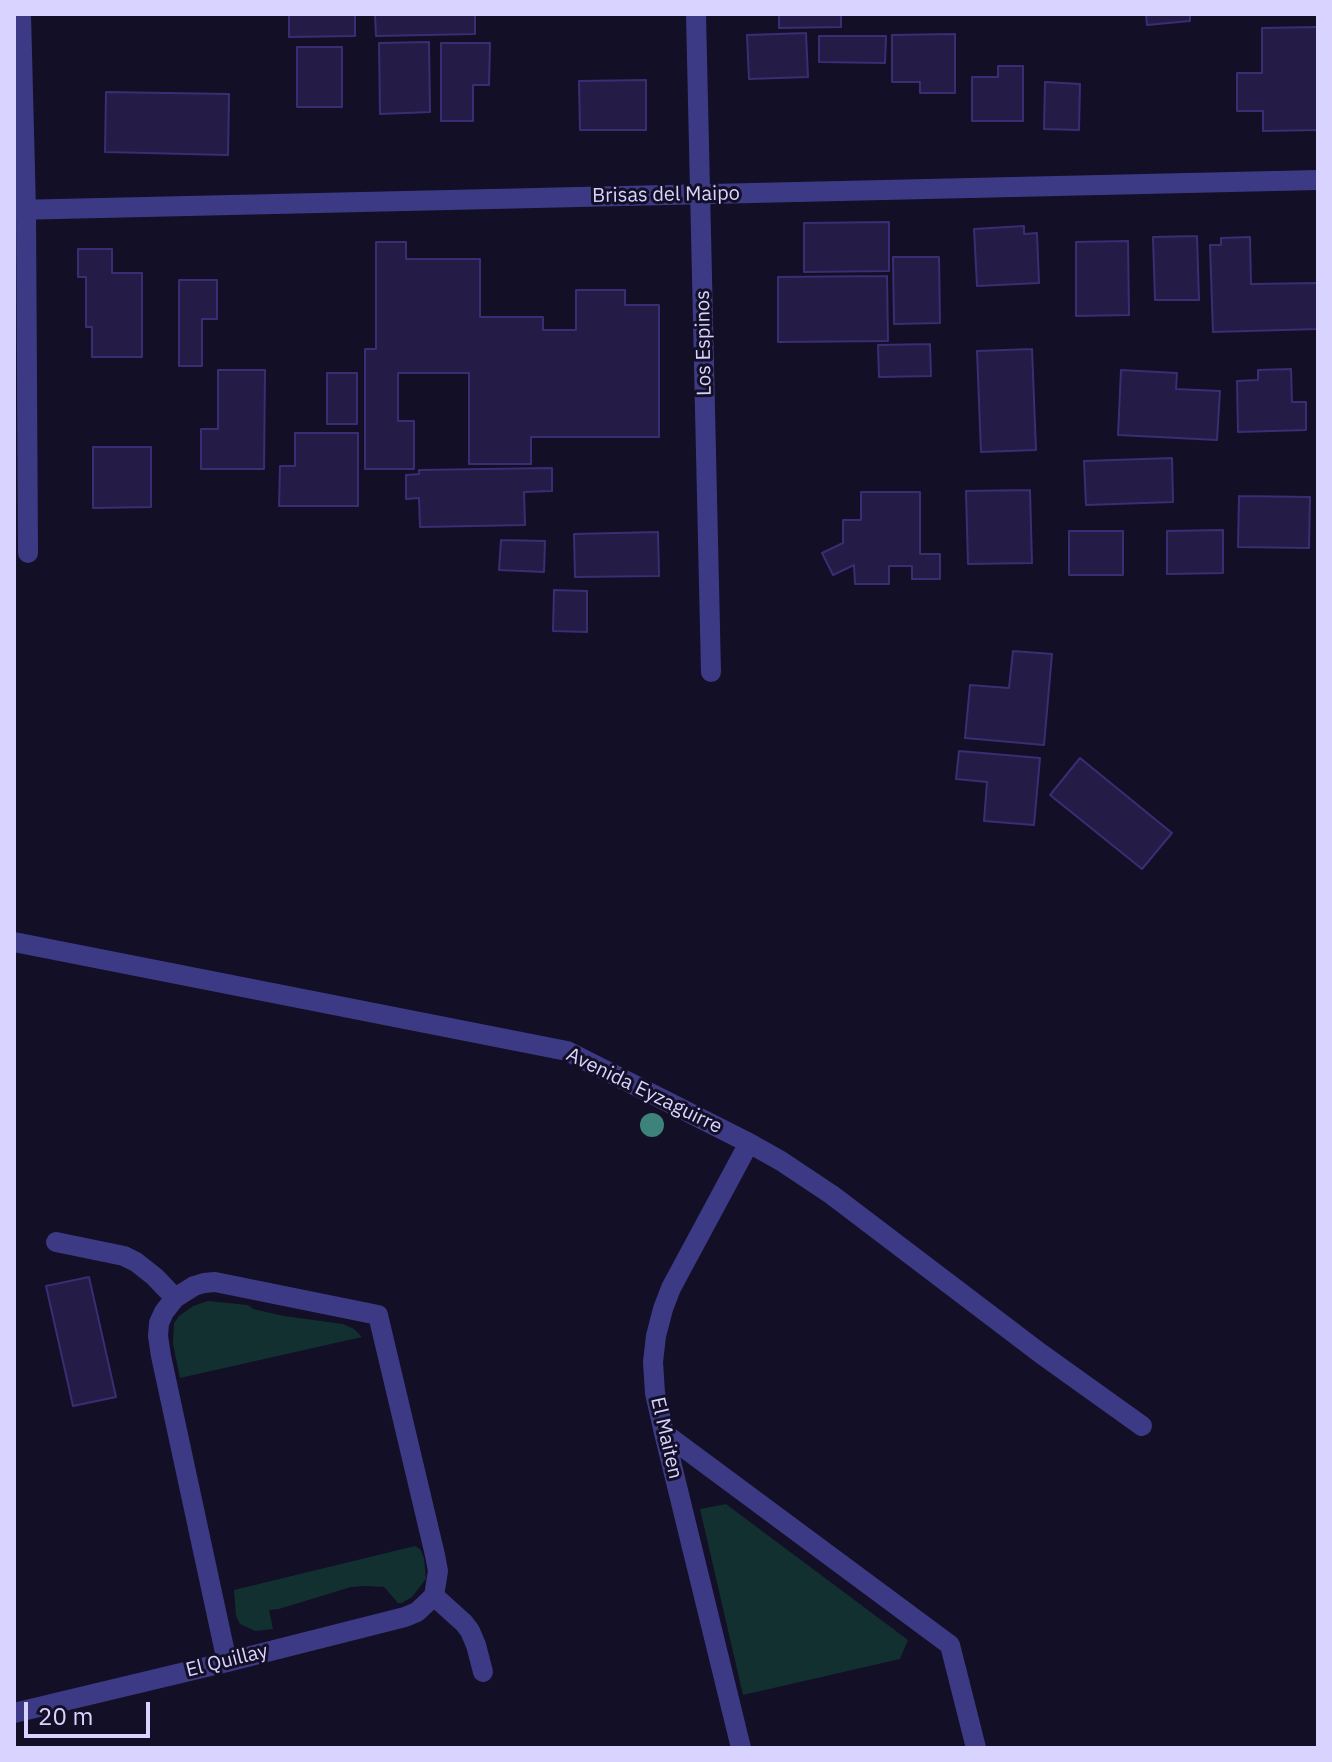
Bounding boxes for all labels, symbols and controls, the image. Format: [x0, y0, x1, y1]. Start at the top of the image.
street label: Brisas del Maipo [592, 182, 740, 208]
street label: Los Espinos [691, 290, 717, 396]
street label: Avenida Eyzaguirre [562, 1043, 726, 1139]
street label: El Maiten [645, 1395, 687, 1481]
street label: El Quillay [183, 1639, 271, 1683]
scale bar [28, 1686, 154, 1736]
text: 20 m [38, 1700, 93, 1732]

